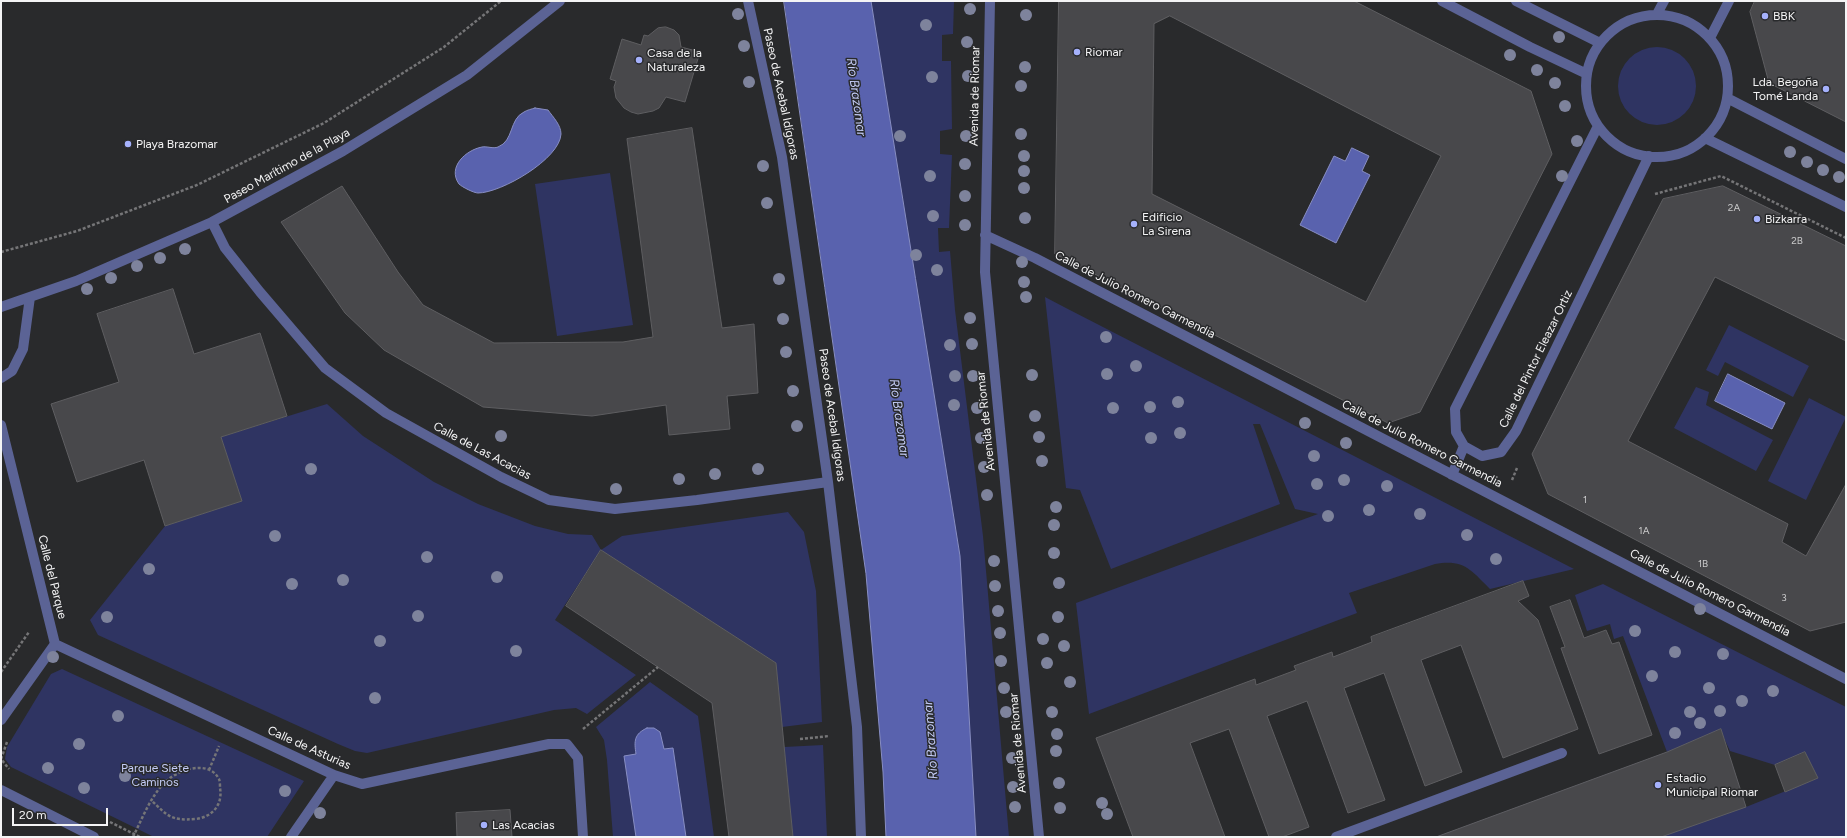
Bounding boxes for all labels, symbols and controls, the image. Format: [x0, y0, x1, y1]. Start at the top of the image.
place label: BBK [1773, 9, 1795, 23]
marker: BBK [1760, 11, 1770, 21]
street label: Paseo de Acebal Idígoras [760, 27, 802, 161]
place label: Riomar [1085, 45, 1123, 59]
place label: Casa de la Naturaleza [647, 46, 705, 74]
street label: Avenida de Riomar [967, 46, 983, 146]
marker: Riomar [1072, 47, 1082, 57]
marker: Casa de la Naturaleza [634, 55, 644, 65]
water label: Río Brazomar [843, 57, 869, 137]
place label: Lda. Begoña Tomé Landa [1752, 75, 1818, 103]
marker: Lda. Begoña Tomé Landa [1821, 84, 1831, 94]
street label: Paseo Marítimo de la Playa [222, 125, 352, 207]
place label: Playa Brazomar [136, 137, 218, 151]
marker: Playa Brazomar [123, 139, 133, 149]
house number: 2A [1728, 202, 1740, 214]
place label: Edificio La Sirena [1142, 210, 1191, 238]
place label: Bizkarra [1765, 212, 1807, 226]
marker: Bizkarra [1752, 214, 1762, 224]
marker: Edificio La Sirena [1129, 219, 1139, 229]
house number: 2B [1791, 235, 1803, 247]
street label: Calle de Julio Romero Garmendia [1052, 248, 1218, 342]
street label: Calle del Pintor Eleazar Ortiz [1496, 288, 1576, 430]
street label: Paseo de Acebal Idígoras [816, 348, 848, 482]
street label: Avenida de Riomar [974, 370, 998, 472]
water label: Río Brazomar [886, 378, 912, 458]
street label: Calle de Julio Romero Garmendia [1339, 397, 1505, 491]
street label: Calle de Las Acacias [431, 419, 533, 483]
house number: 1 [1583, 494, 1587, 506]
house number: 1A [1639, 525, 1649, 537]
street label: Calle del Parque [35, 534, 69, 620]
street label: Calle de Julio Romero Garmendia [1627, 546, 1793, 640]
house number: 1B [1698, 558, 1708, 570]
house number: 3 [1781, 592, 1787, 604]
street label: Avenida de Riomar [1006, 692, 1030, 794]
water label: Río Brazomar [920, 700, 942, 780]
street label: Calle de Asturias [265, 723, 353, 773]
park label: Parque Siete Caminos [121, 761, 189, 789]
place label: Estadio Municipal Riomar [1666, 771, 1758, 799]
marker: Estadio Municipal Riomar [1653, 780, 1663, 790]
scale bar [14, 800, 110, 826]
text: 20 m [19, 808, 47, 822]
place label: Las Acacias [492, 818, 555, 832]
marker: Las Acacias [479, 820, 489, 830]

